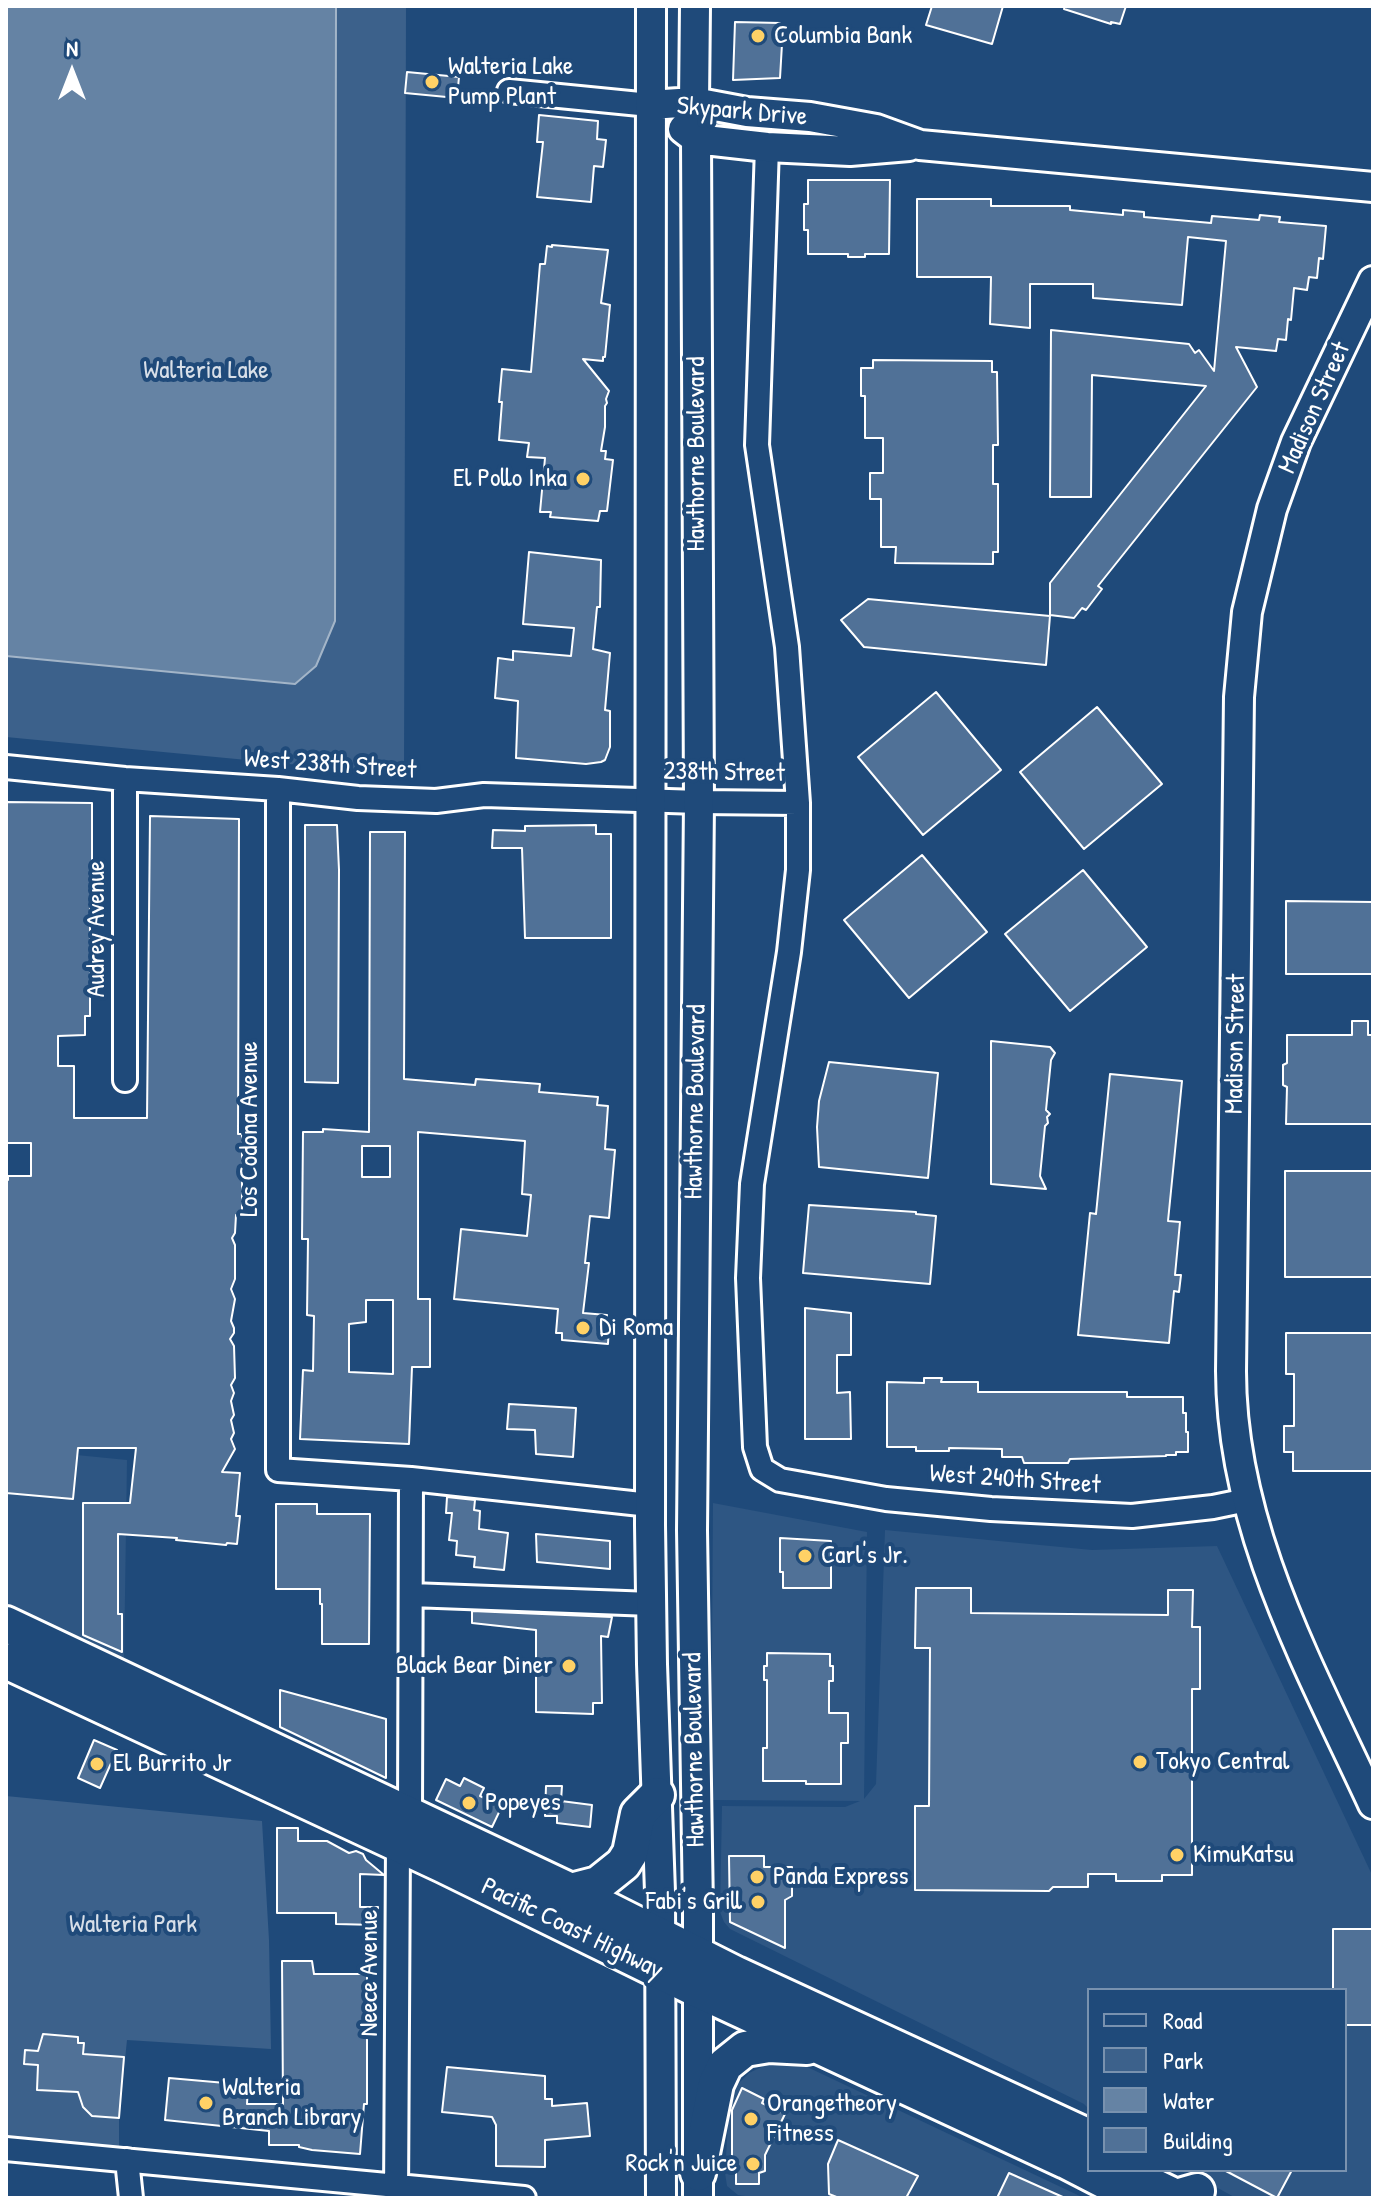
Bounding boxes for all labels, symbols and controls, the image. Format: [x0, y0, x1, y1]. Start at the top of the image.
place label: Columbia Bank [774, 20, 912, 52]
marker: Columbia Bank [749, 27, 767, 45]
north arrow [32, 32, 112, 112]
text: N [66, 33, 78, 63]
place label: Walteria Lake Pump Plant [448, 51, 573, 112]
marker: Walteria Lake Pump Plant [423, 73, 441, 91]
street label: Skypark Drive [676, 91, 808, 133]
street label: Madison Street [1272, 338, 1358, 478]
park label: Walteria Lake [143, 355, 269, 387]
street label: Hawthorne Boulevard [681, 357, 713, 551]
place label: El Pollo Inka [453, 463, 567, 495]
marker: El Pollo Inka [574, 470, 592, 488]
street label: West 238th Street [243, 743, 417, 787]
street label: 238th Street [663, 756, 785, 790]
street label: Audrey Avenue [81, 861, 113, 997]
street label: Madison Street [1219, 974, 1253, 1114]
street label: Hawthorne Boulevard [679, 1004, 713, 1200]
street label: Los Codona Avenue [234, 1041, 266, 1217]
place label: Di Roma [599, 1312, 673, 1344]
marker: Di Roma [574, 1319, 592, 1337]
street label: West 240th Street [929, 1458, 1101, 1502]
place label: Carl's Jr. [821, 1540, 908, 1572]
marker: Carl's Jr. [796, 1547, 814, 1565]
place label: Black Bear Diner [396, 1650, 553, 1682]
street label: Hawthorne Boulevard [678, 1652, 712, 1848]
marker: Black Bear Diner [560, 1657, 578, 1675]
place label: Tokyo Central [1156, 1746, 1289, 1778]
place label: El Burrito Jr [113, 1748, 232, 1780]
marker: Tokyo Central [1131, 1753, 1149, 1771]
marker: El Burrito Jr [88, 1755, 106, 1773]
place label: Popeyes [485, 1787, 561, 1819]
marker: Popeyes [460, 1794, 478, 1812]
place label: KimuKatsu [1193, 1839, 1294, 1871]
marker: KimuKatsu [1168, 1846, 1186, 1864]
place label: Panda Express [773, 1861, 908, 1893]
marker: Panda Express [748, 1868, 766, 1886]
street label: Pacific Coast Highway [476, 1871, 668, 1987]
place label: Fabi's Grill [646, 1886, 742, 1918]
marker: Fabi's Grill [749, 1893, 767, 1911]
park label: Walteria Park [69, 1909, 197, 1941]
street label: Neece Avenue [354, 1910, 386, 2036]
legend [1087, 1988, 1347, 2172]
text: Road [1163, 2004, 1202, 2036]
text: Park [1163, 2044, 1203, 2076]
place label: Walteria Branch Library [222, 2072, 362, 2134]
text: Water [1163, 2084, 1214, 2116]
place label: Orangetheory Fitness [767, 2088, 897, 2150]
marker: Walteria Branch Library [197, 2094, 215, 2112]
marker: Orangetheory Fitness [742, 2110, 760, 2128]
text: Building [1163, 2124, 1233, 2156]
place label: Rock'n Juice [626, 2148, 737, 2180]
marker: Rock'n Juice [744, 2155, 762, 2173]

